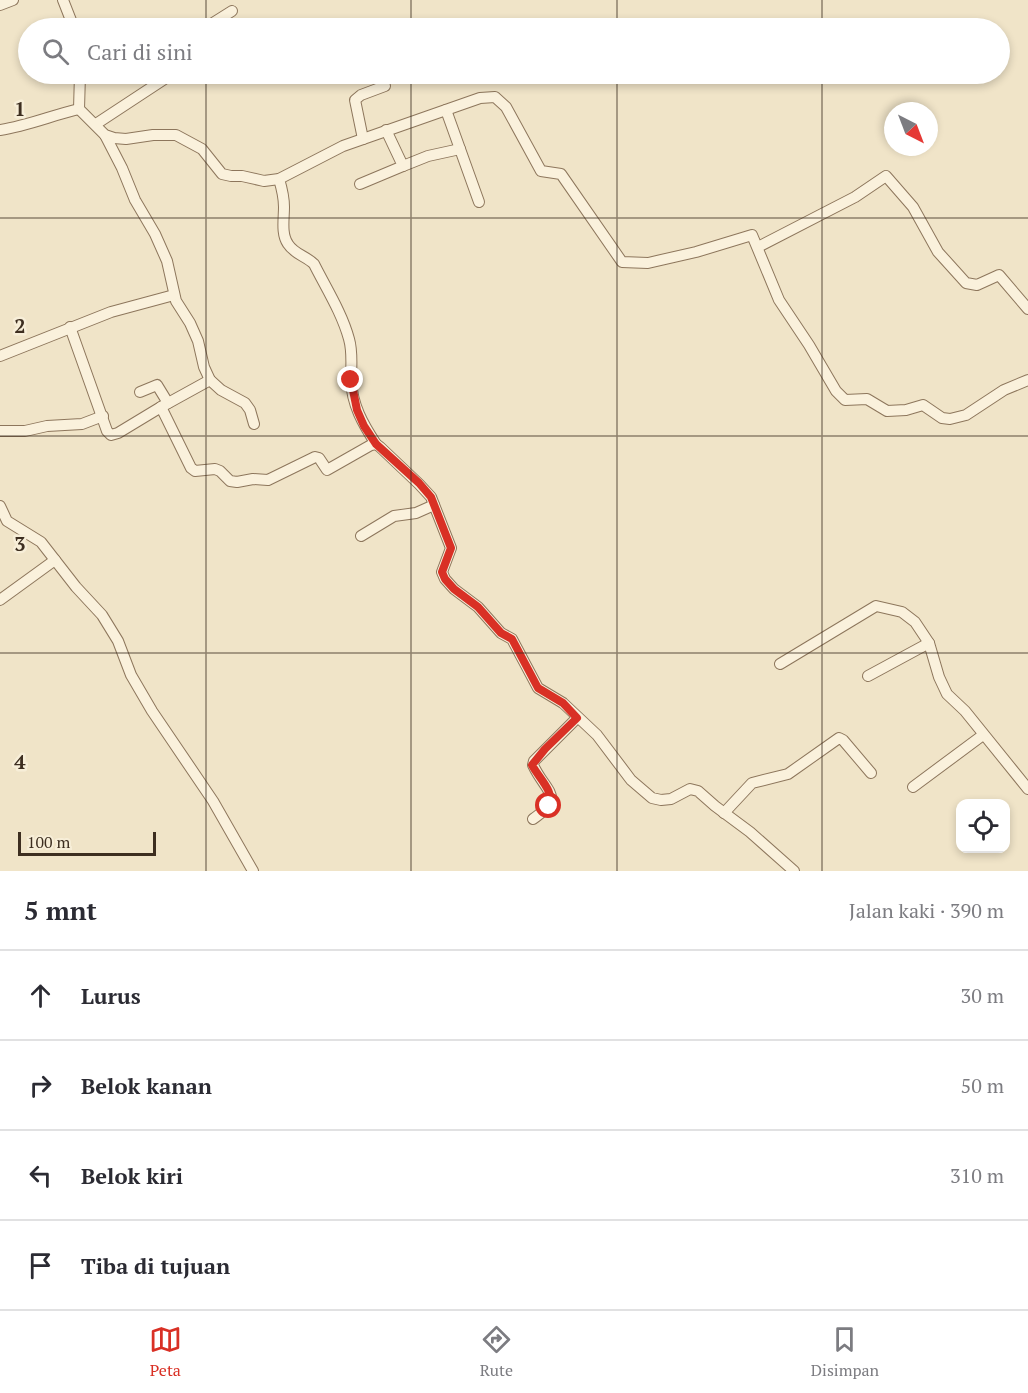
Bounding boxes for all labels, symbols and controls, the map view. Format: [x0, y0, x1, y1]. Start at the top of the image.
search box [18, 18, 1010, 84]
icon: search [39, 35, 72, 68]
text: Cari di sini [87, 37, 193, 66]
text: 1 [14, 95, 26, 122]
north arrow [884, 102, 938, 156]
text: 2 [14, 312, 26, 339]
route end [337, 366, 363, 392]
text: 3 [14, 530, 26, 557]
text: 4 [14, 748, 26, 775]
route start [535, 792, 561, 818]
map controls [956, 799, 1010, 853]
button: locate [956, 799, 1010, 853]
scale bar [18, 829, 156, 856]
text: 100 m [27, 831, 70, 853]
text: 5 mnt [24, 893, 97, 927]
text: Jalan kaki · 390 m [849, 897, 1004, 924]
icon: ahead [24, 979, 57, 1012]
text: Lurus [81, 981, 141, 1010]
text: 30 m [961, 982, 1004, 1009]
icon: right [24, 1069, 57, 1102]
text: Belok kanan [81, 1071, 212, 1100]
text: 50 m [961, 1072, 1004, 1099]
icon: left [24, 1159, 57, 1192]
text: Belok kiri [81, 1161, 183, 1190]
text: 310 m [950, 1162, 1004, 1189]
icon: arrive [24, 1249, 57, 1282]
text: Tiba di tujuan [81, 1251, 230, 1280]
tab: Peta [149, 1323, 182, 1381]
tab: Rute [480, 1323, 513, 1381]
tab: Disimpan [811, 1323, 879, 1381]

